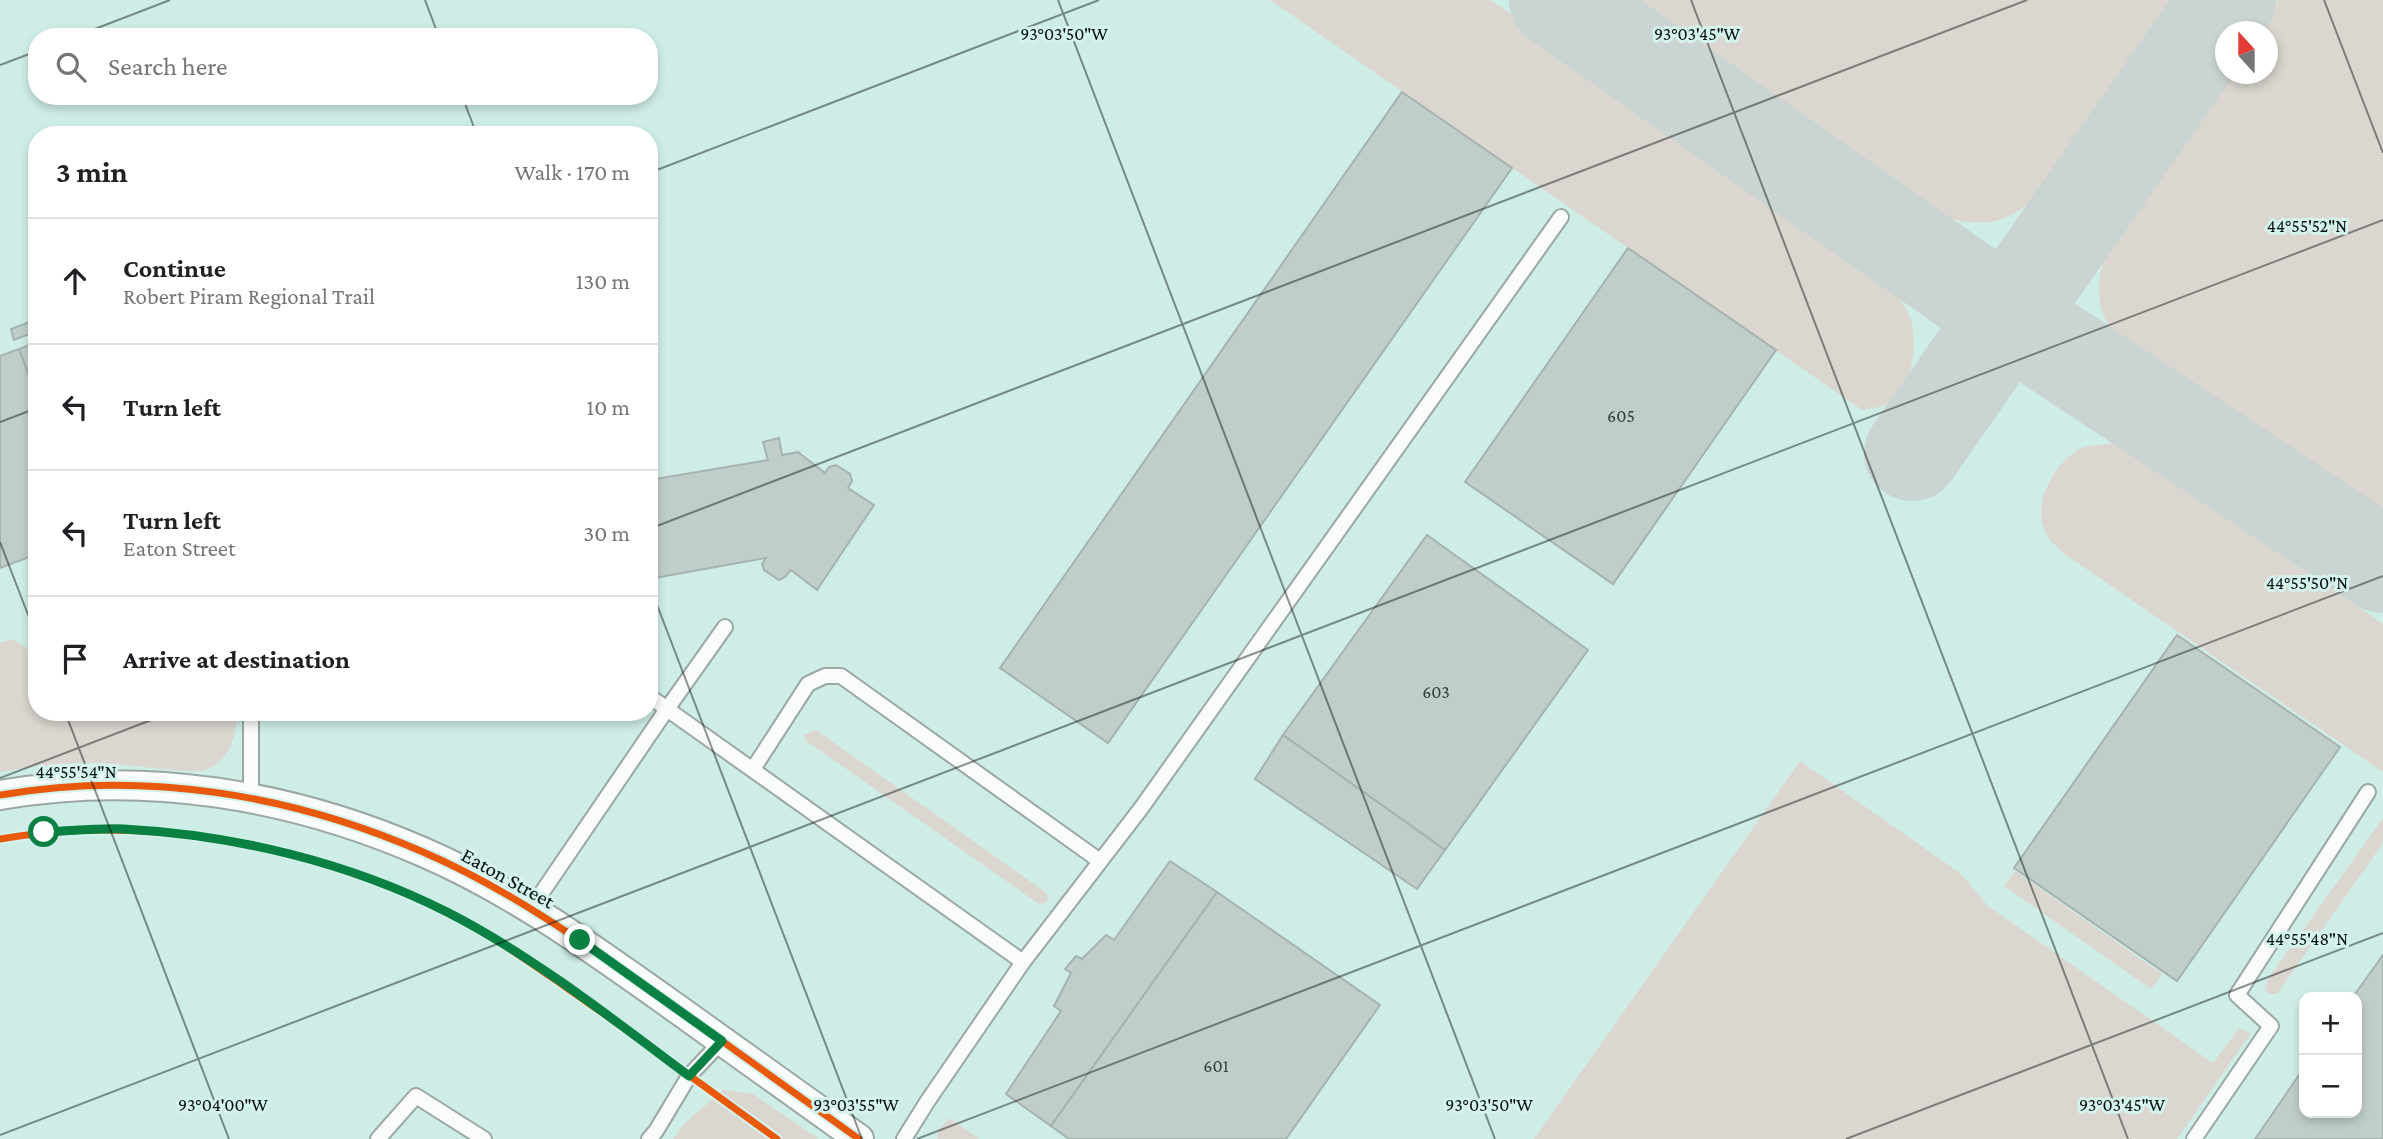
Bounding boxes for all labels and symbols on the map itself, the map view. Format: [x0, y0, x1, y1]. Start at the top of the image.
north arrow [2215, 21, 2278, 84]
text: 93°03'50"W [1020, 24, 1108, 44]
text: 93°03'45"W [1654, 24, 1741, 44]
text: 44°55'52"N [2267, 216, 2347, 236]
house number: 605 [1607, 406, 1635, 426]
text: 44°55'50"N [2266, 573, 2348, 593]
house number: 603 [1422, 682, 1450, 702]
text: 44°55'54"N [35, 762, 117, 782]
route start [28, 816, 59, 847]
street label: Eaton Street [457, 843, 560, 914]
route end [564, 924, 595, 955]
text: 44°55'48"N [2266, 929, 2348, 949]
house number: 601 [1203, 1056, 1229, 1076]
text: 93°04'00"W [178, 1095, 268, 1115]
text: 93°03'55"W [813, 1095, 899, 1115]
text: 93°03'50"W [1445, 1095, 1533, 1115]
text: 93°03'45"W [2079, 1095, 2166, 1115]

